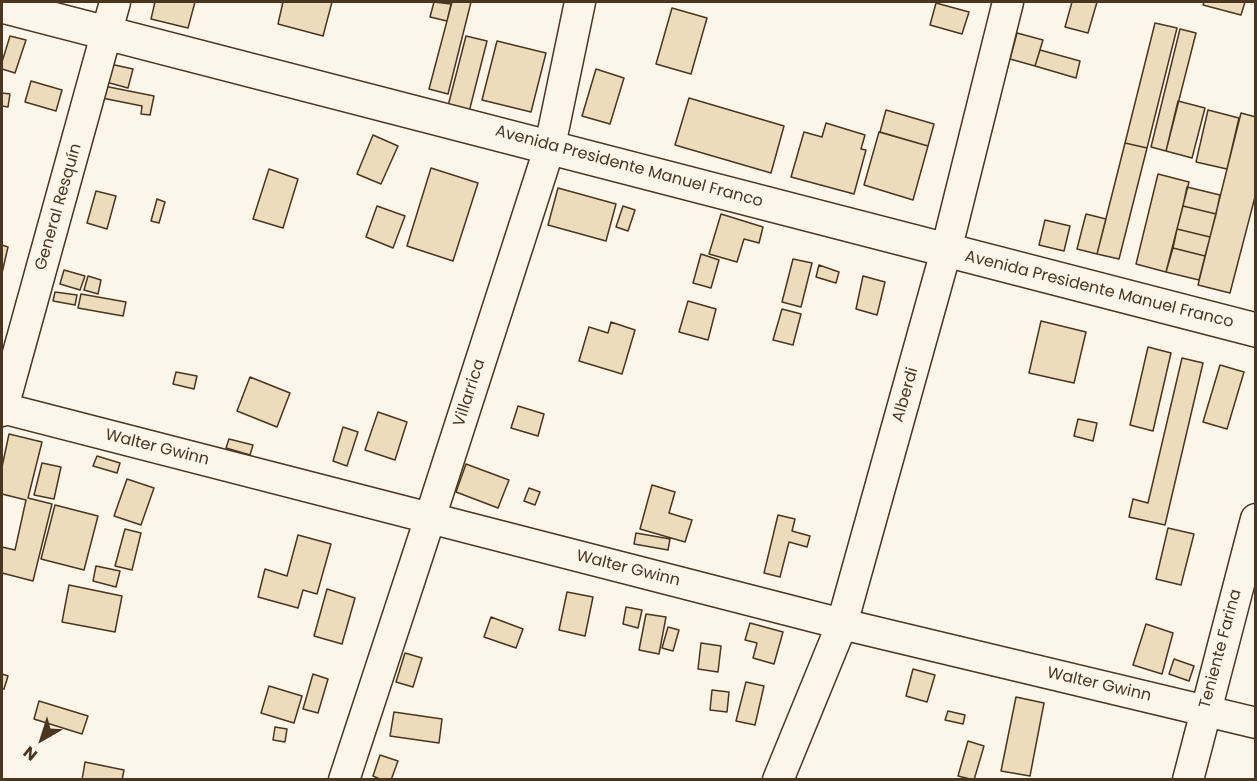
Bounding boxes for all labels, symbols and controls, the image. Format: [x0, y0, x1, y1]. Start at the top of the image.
street label: Avenida Presidente Manuel Franco [493, 122, 765, 212]
street label: General Resquín [32, 142, 86, 272]
street label: Avenida Presidente Manuel Franco [963, 247, 1235, 333]
street label: Villarrica [450, 357, 490, 429]
street label: Alberdi [889, 365, 923, 425]
street label: Walter Gwinn [103, 426, 211, 470]
street label: Walter Gwinn [574, 547, 682, 591]
street label: Teniente Farina [1196, 587, 1246, 711]
street label: Walter Gwinn [1045, 664, 1153, 706]
north arrow [12, 709, 72, 769]
text: N [18, 741, 42, 766]

